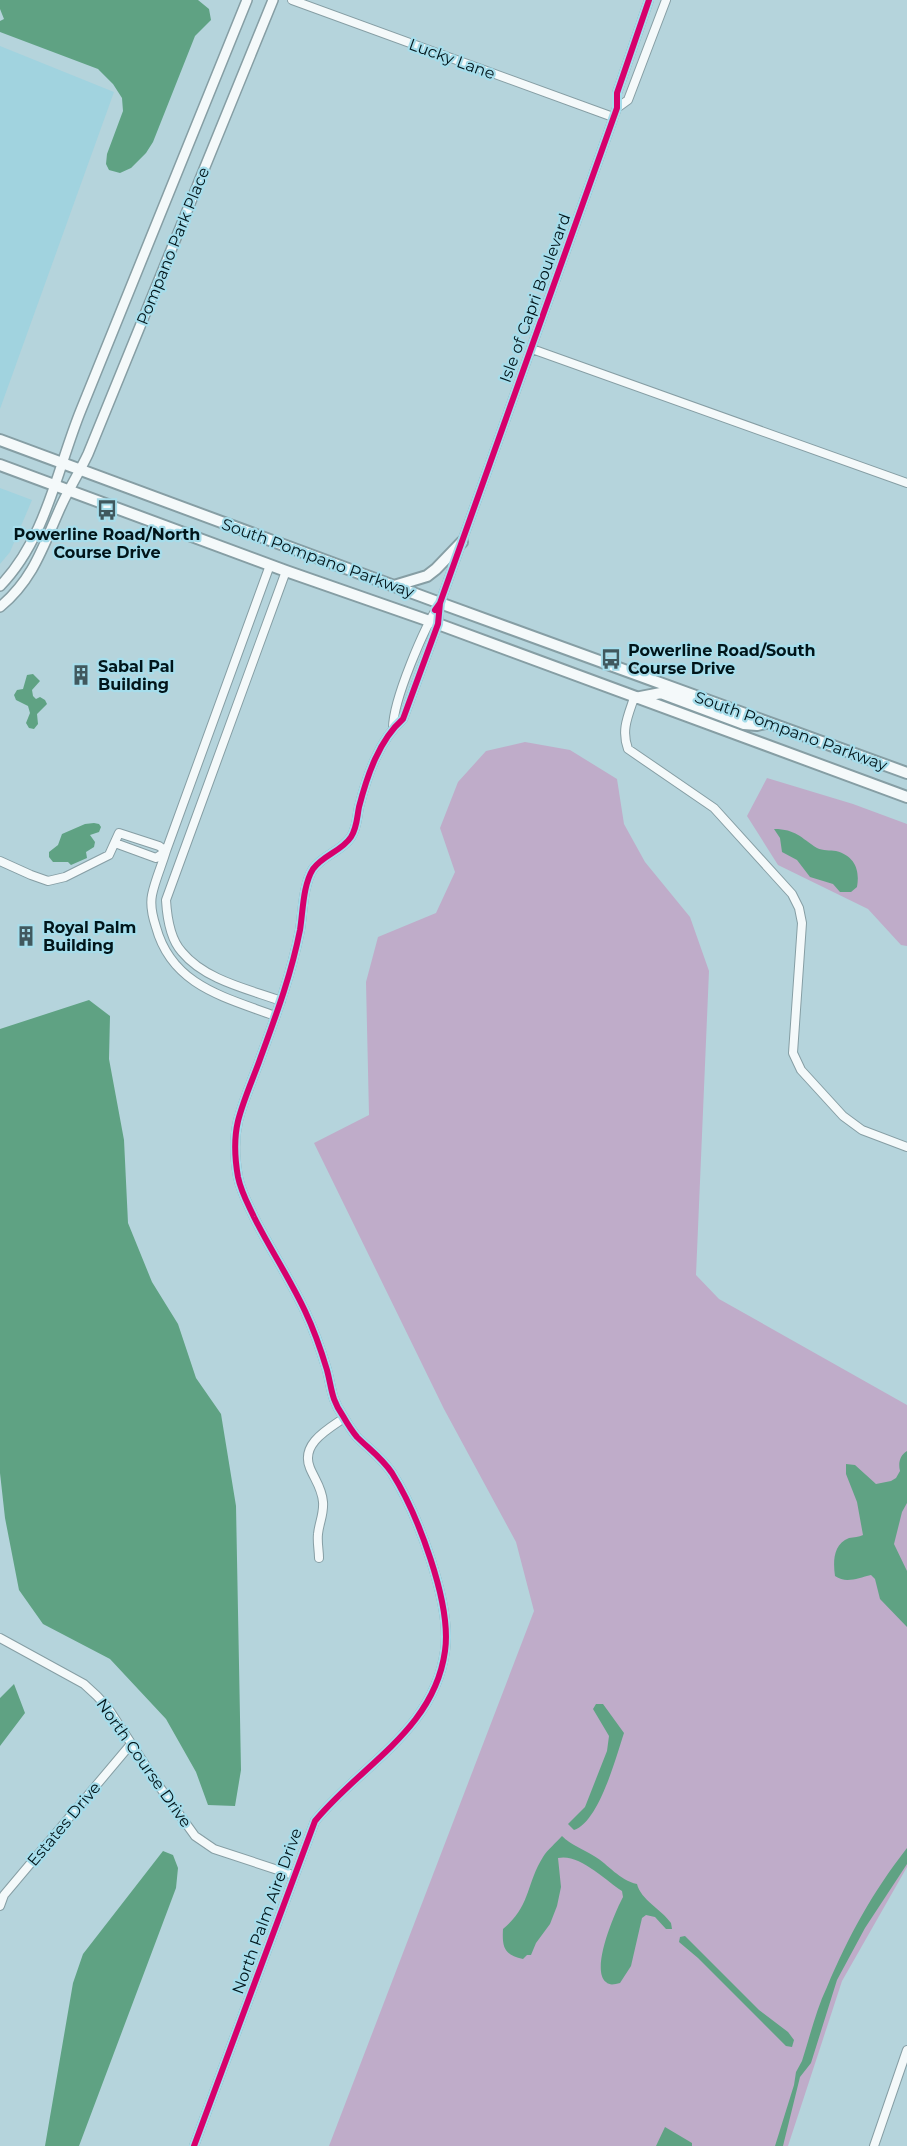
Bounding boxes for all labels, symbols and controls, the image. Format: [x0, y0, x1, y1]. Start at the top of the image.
street label: Lucky Lane [406, 35, 498, 83]
street label: Pompano Park Place [133, 165, 213, 327]
street label: Isle of Capri Boulevard [496, 211, 574, 385]
bus stop icon: Powerline Road/North Course Drive [95, 498, 119, 522]
street label: South Pompano Parkway [219, 514, 417, 602]
place label: Powerline Road/North Course Drive [14, 525, 200, 562]
place label: Powerline Road/South Course Drive [628, 641, 816, 678]
bus stop icon: Powerline Road/South Course Drive [599, 647, 623, 671]
place label: Sabal Pal Building [98, 657, 174, 694]
building icon: Sabal Pal Building [69, 663, 93, 687]
street label: South Pompano Parkway [692, 687, 890, 775]
place label: Royal Palm Building [43, 918, 136, 955]
building icon: Royal Palm Building [14, 924, 38, 948]
street label: North Course Drive [92, 1695, 196, 1831]
street label: Estates Drive [23, 1778, 105, 1870]
street label: North Palm Aire Drive [228, 1825, 306, 1997]

